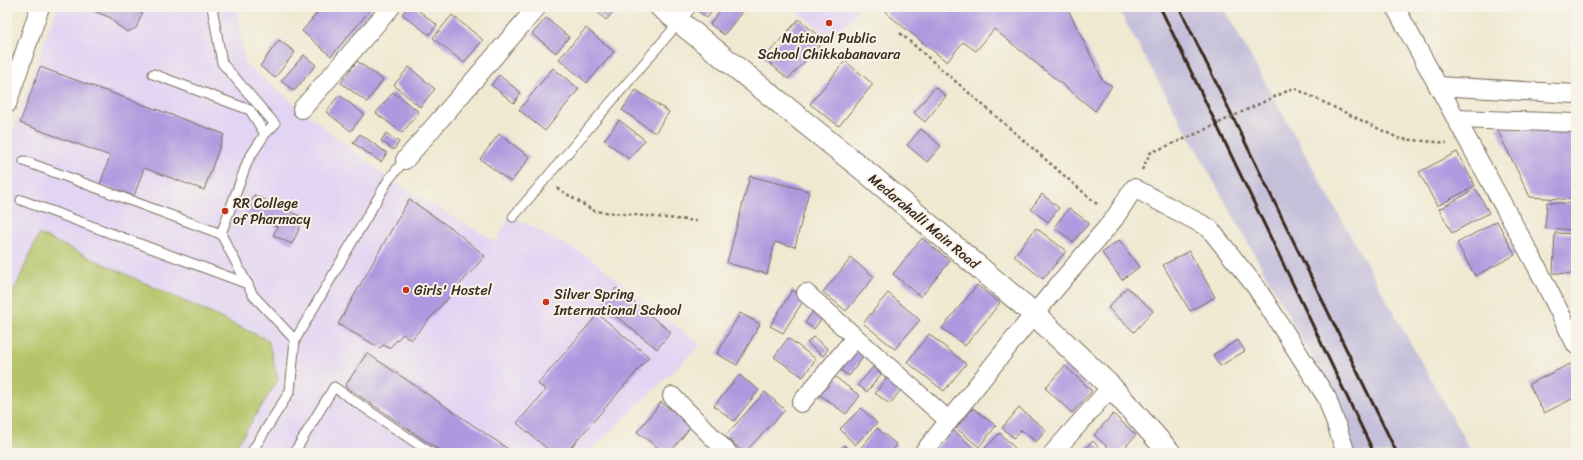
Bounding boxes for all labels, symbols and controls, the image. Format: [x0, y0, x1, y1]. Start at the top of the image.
marker: National Public School Chikkabanavara [824, 18, 834, 28]
place label: National Public School Chikkabanavara [758, 26, 901, 67]
street label: Medarahalli Main Road [862, 167, 986, 277]
place label: RR College of Pharmacy [233, 191, 311, 232]
marker: RR College of Pharmacy [220, 206, 230, 216]
place label: Girls' Hostel [414, 278, 493, 303]
place label: Silver Spring International School [553, 282, 682, 323]
marker: Girls' Hostel [401, 285, 411, 295]
marker: Silver Spring International School [541, 297, 551, 307]

